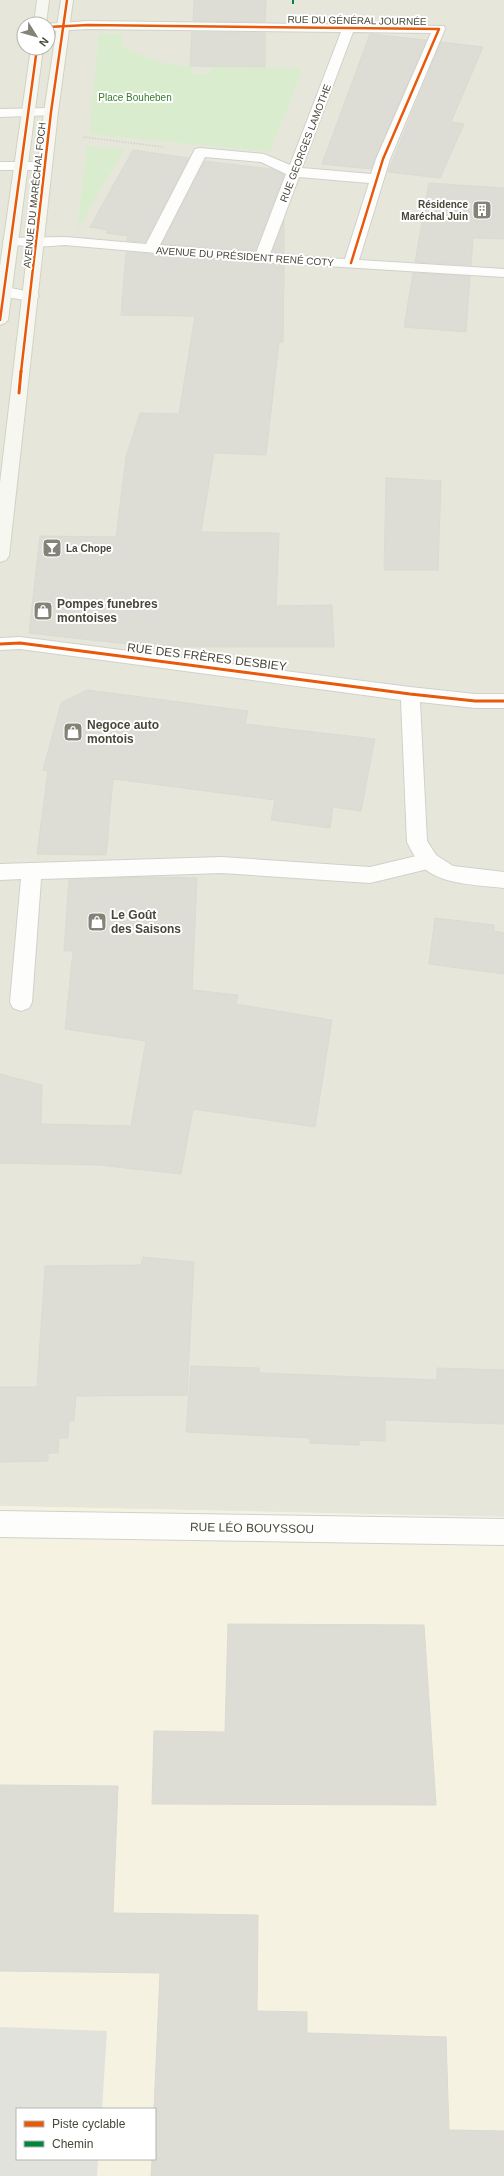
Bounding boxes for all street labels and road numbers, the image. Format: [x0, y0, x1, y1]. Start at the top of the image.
street label: RUE DU GÉNÉRAL JOURNÉE [287, 13, 427, 27]
street label: RUE GEORGES LAMOTHE [278, 82, 333, 204]
street label: AVENUE DU MARÉCHAL FOCH [20, 121, 48, 269]
street label: AVENUE DU PRÉSIDENT RENÉ COTY [156, 244, 335, 268]
street label: RUE DES FRÈRES DESBIEY [126, 639, 288, 674]
street label: RUE LÉO BOUYSSOU [190, 1519, 314, 1536]

